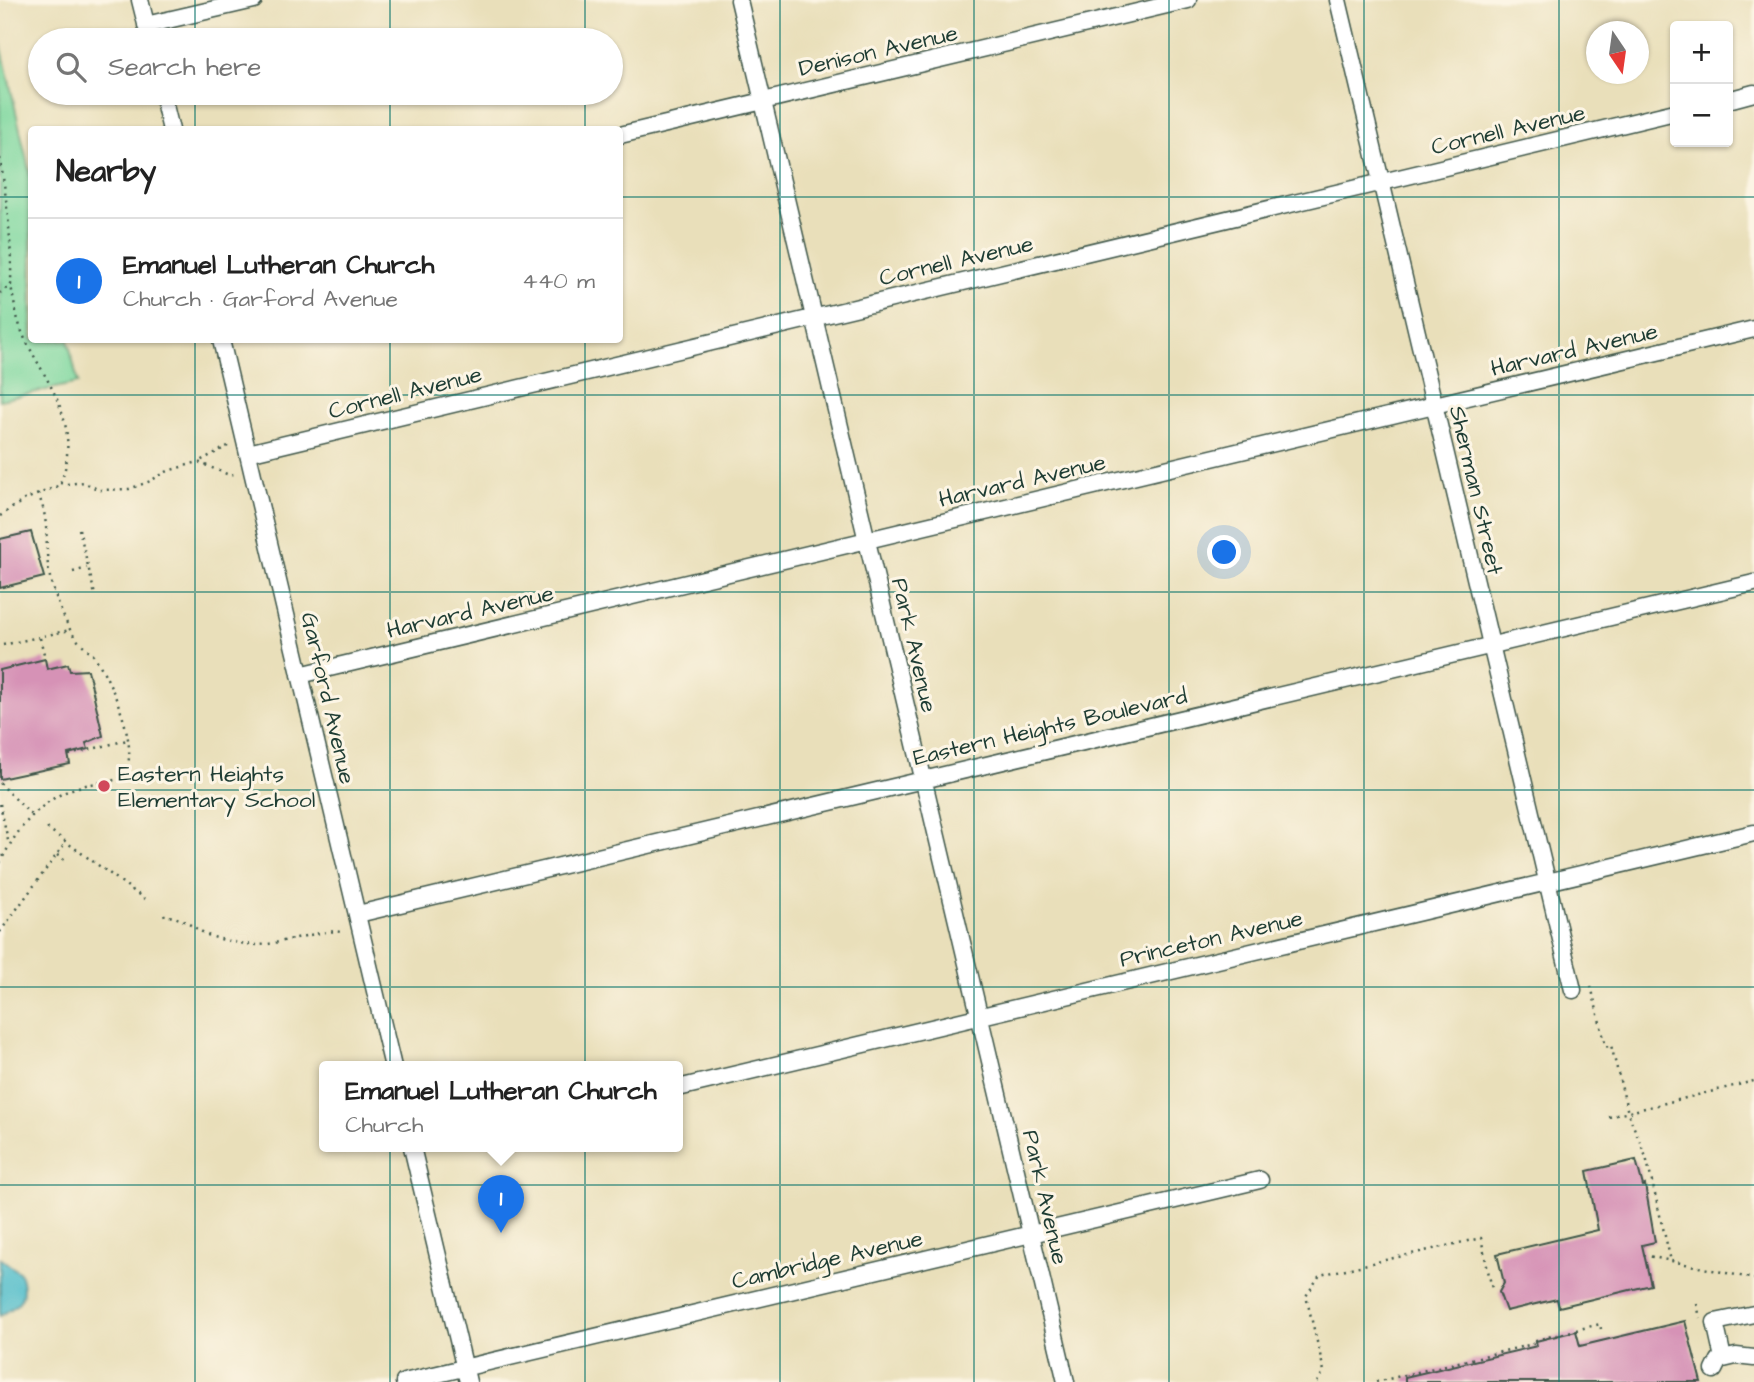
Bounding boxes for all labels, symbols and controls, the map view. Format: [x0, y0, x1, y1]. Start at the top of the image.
street label: Denison Avenue [796, 17, 961, 85]
north arrow [1586, 21, 1649, 84]
map controls [1670, 21, 1733, 147]
button: + [1670, 21, 1733, 84]
search box [28, 28, 623, 105]
icon: search [52, 48, 90, 86]
text: Search here [108, 49, 261, 85]
button: − [1670, 84, 1733, 147]
street label: Cornell Avenue [1428, 97, 1588, 163]
text: Nearby [56, 151, 156, 193]
street label: Cornell Avenue [876, 228, 1036, 294]
text: Emanuel Lutheran Church [123, 247, 434, 283]
text: 1 [78, 265, 80, 297]
text: 440 m [522, 265, 595, 297]
text: Church · Garford Avenue [123, 283, 398, 315]
street label: Harvard Avenue [1488, 315, 1661, 385]
street label: Cornell Avenue [325, 358, 485, 427]
street label: Sherman Street [1441, 403, 1511, 579]
street label: Harvard Avenue [936, 446, 1109, 516]
your location [1207, 535, 1241, 569]
street label: Park Avenue [883, 575, 945, 716]
street label: Harvard Avenue [384, 577, 557, 647]
street label: Garford Avenue [293, 609, 363, 787]
street label: Eastern Heights Boulevard [910, 680, 1191, 775]
place label: Eastern Heights Elementary School [118, 758, 315, 817]
marker: Eastern Heights Elementary School [96, 778, 112, 794]
street label: Princeton Avenue [1117, 902, 1306, 976]
popup [319, 1061, 683, 1152]
text: Emanuel Lutheran Church [345, 1073, 657, 1109]
text: Church [345, 1109, 423, 1141]
street label: Park Avenue [1014, 1127, 1076, 1268]
pin: 1 [478, 1175, 524, 1233]
street label: Cambridge Avenue [729, 1222, 926, 1298]

